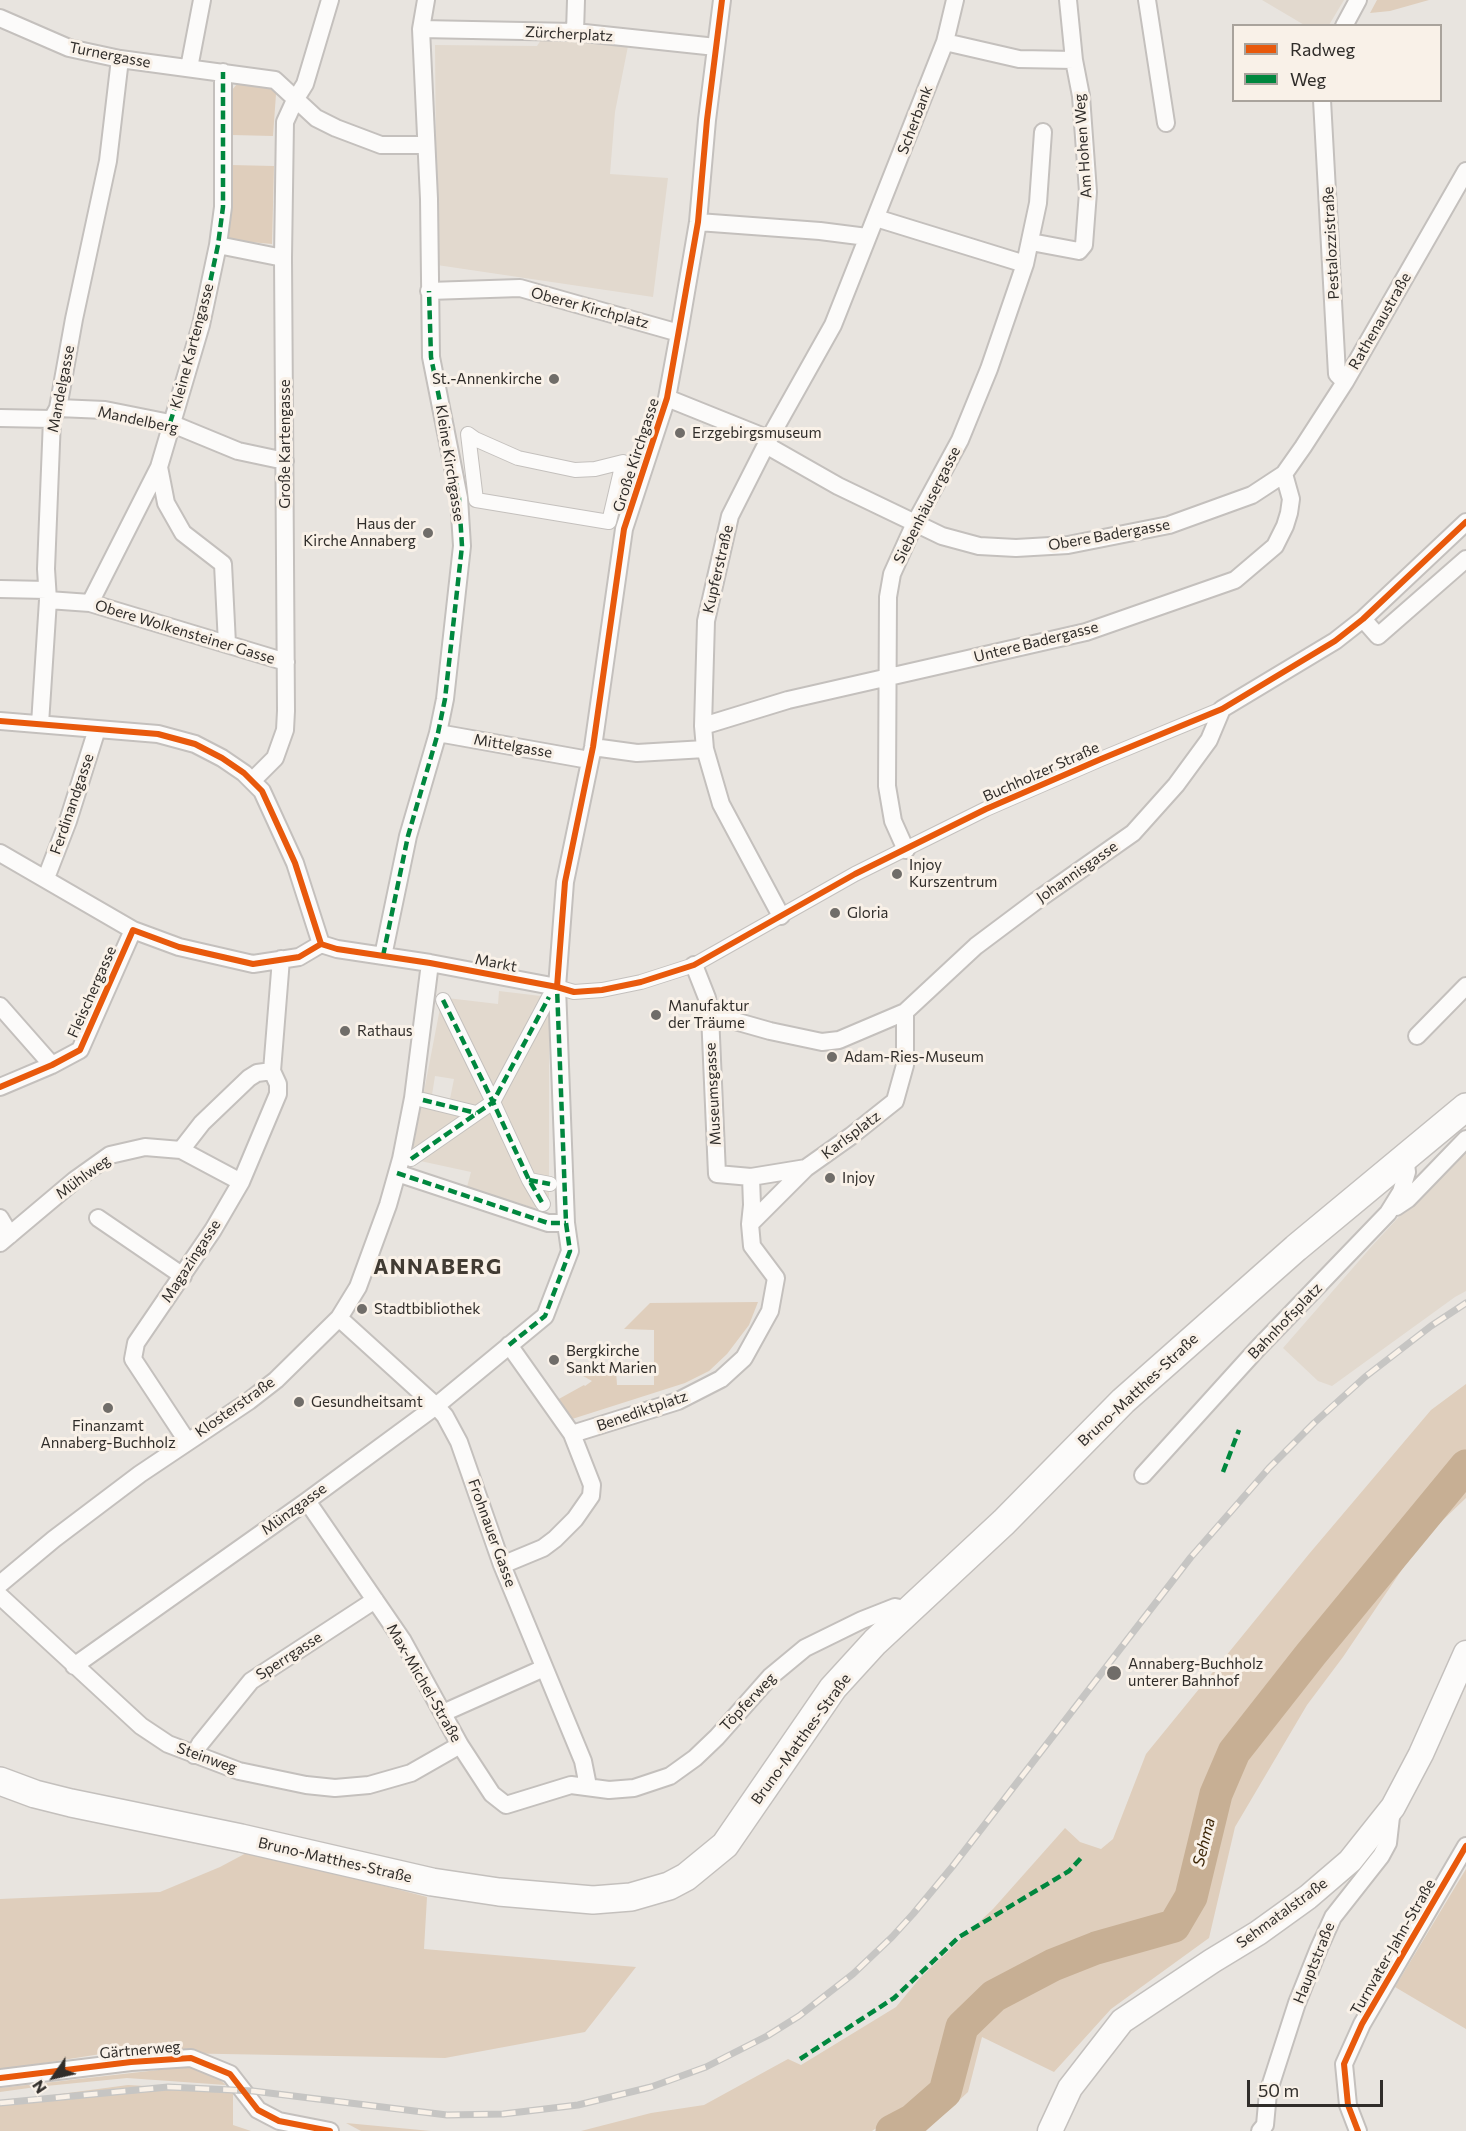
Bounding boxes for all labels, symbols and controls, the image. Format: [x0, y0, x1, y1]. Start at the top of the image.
street label: Zürcherplatz [524, 23, 614, 45]
legend [1232, 24, 1442, 102]
street label: Turnergasse [68, 38, 152, 72]
text: Radweg [1290, 38, 1355, 60]
text: Weg [1290, 68, 1326, 90]
street label: Scherbank [894, 83, 936, 157]
street label: Am Hohen Weg [1070, 93, 1096, 199]
street label: Pestalozzistraße [1319, 186, 1343, 300]
street label: Rathenaustraße [1345, 269, 1415, 373]
street label: Kleine Kartengasse [167, 281, 217, 411]
street label: Oberer Kirchplatz [529, 284, 651, 332]
street label: Mandelgasse [44, 344, 78, 434]
place label: St.-Annenkirche [432, 370, 542, 388]
marker: St.-Annenkirche [547, 372, 561, 386]
street label: Große Kartengasse [276, 379, 294, 509]
street label: Große Kirchgasse [609, 396, 663, 514]
street label: Mandelberg [96, 403, 180, 437]
street label: Kleine Kirchgasse [432, 403, 468, 523]
place label: Erzgebirgsmuseum [692, 424, 822, 442]
marker: Erzgebirgsmuseum [673, 426, 687, 440]
street label: Siebenhäusergasse [890, 444, 964, 566]
place label: Haus der Kirche Annaberg [303, 515, 416, 550]
street label: Obere Badergasse [1047, 515, 1171, 555]
street label: Kupferstraße [699, 523, 737, 615]
marker: Haus der Kirche Annaberg [421, 526, 435, 540]
street label: Obere Wolkensteiner Gasse [93, 596, 277, 668]
street label: Untere Badergasse [972, 618, 1100, 666]
street label: Mittelgasse [472, 730, 554, 762]
street label: Buchholzer Straße [980, 738, 1102, 806]
street label: Ferdinandgasse [46, 751, 98, 857]
street label: Johannisgasse [1033, 837, 1121, 907]
place label: Injoy Kurszentrum [909, 856, 997, 891]
marker: Injoy Kurszentrum [890, 867, 904, 881]
place label: Gloria [847, 904, 888, 922]
marker: Gloria [828, 906, 842, 920]
street label: Fleischergasse [64, 943, 120, 1041]
street label: Markt [474, 950, 518, 976]
place label: Manufaktur der Träume [668, 997, 749, 1032]
marker: Manufaktur der Träume [649, 1008, 663, 1022]
place label: Rathaus [357, 1022, 413, 1040]
marker: Rathaus [338, 1024, 352, 1038]
street label: Museumsgasse [701, 1042, 725, 1146]
place label: Adam-Ries-Museum [844, 1048, 984, 1066]
marker: Adam-Ries-Museum [825, 1050, 839, 1064]
street label: Karlsplatz [818, 1107, 884, 1163]
street label: Mühlweg [52, 1151, 114, 1203]
place label: Injoy [842, 1169, 875, 1187]
marker: Injoy [823, 1171, 837, 1185]
street label: Magazingasse [158, 1216, 224, 1306]
district label: ANNABERG [373, 1254, 503, 1280]
street label: Bahnhofsplatz [1244, 1279, 1326, 1363]
place label: Stadtbibliothek [374, 1300, 480, 1318]
marker: Stadtbibliothek [355, 1302, 369, 1316]
street label: Bruno-Matthes-Straße [1074, 1330, 1202, 1450]
place label: Bergkirche Sankt Marien [566, 1342, 657, 1377]
marker: Bergkirche Sankt Marien [547, 1353, 561, 1367]
street label: Klosterstraße [192, 1373, 278, 1441]
street label: Benediktplatz [594, 1387, 690, 1435]
place label: Gesundheitsamt [311, 1393, 423, 1411]
marker: Gesundheitsamt [292, 1395, 306, 1409]
marker: Finanzamt Annaberg-Buchholz [101, 1401, 115, 1415]
place label: Finanzamt Annaberg-Buchholz [40, 1417, 176, 1452]
street label: Frohnauer Gasse [464, 1477, 520, 1589]
street label: Münzgasse [258, 1479, 330, 1539]
street label: Max-Michel-Straße [383, 1621, 465, 1745]
street label: Sperrgasse [253, 1628, 325, 1684]
place label: Annaberg-Buchholz unterer Bahnhof [1128, 1655, 1263, 1690]
marker: Annaberg-Buchholz unterer Bahnhof [1105, 1664, 1123, 1682]
street label: Töpferweg [716, 1669, 780, 1735]
street label: Bruno-Matthes-Straße [747, 1670, 855, 1808]
street label: Steinweg [174, 1739, 240, 1777]
water label: Sehma [1189, 1816, 1219, 1868]
street label: Bruno-Matthes-Straße [256, 1834, 414, 1886]
street label: Sehmatalstraße [1233, 1874, 1331, 1952]
street label: Turnvater-Jahn-Straße [1347, 1876, 1439, 2018]
street label: Hauptstraße [1290, 1920, 1338, 2006]
street label: Gärtnerweg [99, 2037, 181, 2063]
north arrow [24, 2047, 84, 2107]
scale bar [1250, 2068, 1386, 2106]
text: N [27, 2077, 50, 2098]
text: 50 m [1258, 2079, 1299, 2101]

